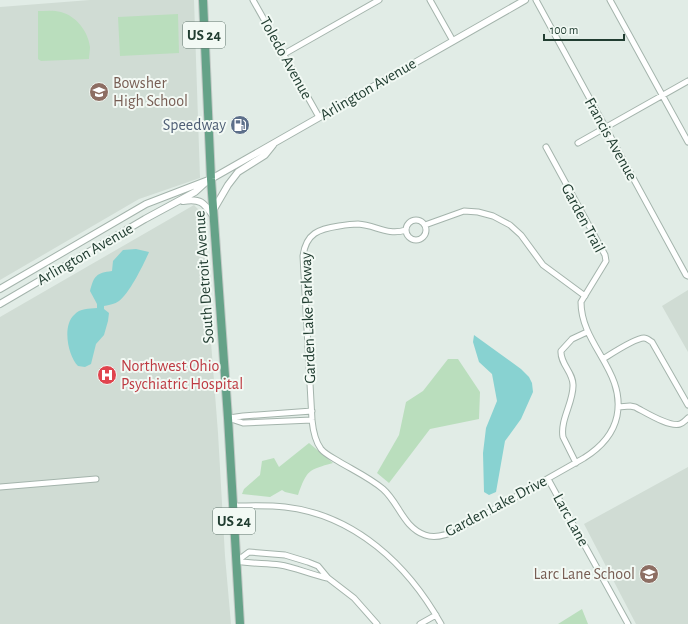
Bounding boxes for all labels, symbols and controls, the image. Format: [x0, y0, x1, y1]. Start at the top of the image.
street label: Toledo Avenue [257, 14, 315, 102]
scale bar [544, 16, 624, 42]
road number: US 24 [183, 22, 225, 48]
text: 100 m [550, 24, 578, 36]
street label: Arlington Avenue [317, 55, 419, 123]
place label: Bowsher High School [113, 75, 188, 109]
school or university icon: Bowsher High School [88, 81, 110, 103]
street label: Francis Avenue [582, 95, 640, 183]
fuel station icon: Speedway [229, 114, 251, 136]
place label: Speedway [163, 117, 226, 134]
street label: Garden Trail [558, 181, 608, 255]
street label: South Detroit Avenue [191, 210, 217, 344]
street label: Arlington Avenue [34, 220, 136, 288]
street label: Garden Lake Parkway [298, 252, 319, 384]
place label: Northwest Ohio Psychiatric Hospital [121, 358, 243, 393]
hospital icon: Northwest Ohio Psychiatric Hospital [96, 364, 118, 386]
street label: Garden Lake Drive [442, 472, 550, 540]
street label: Larc Lane [550, 491, 592, 549]
road number: US 24 [213, 508, 255, 534]
school or university icon: Larc Lane School [638, 563, 660, 585]
place label: Larc Lane School [534, 566, 635, 582]

